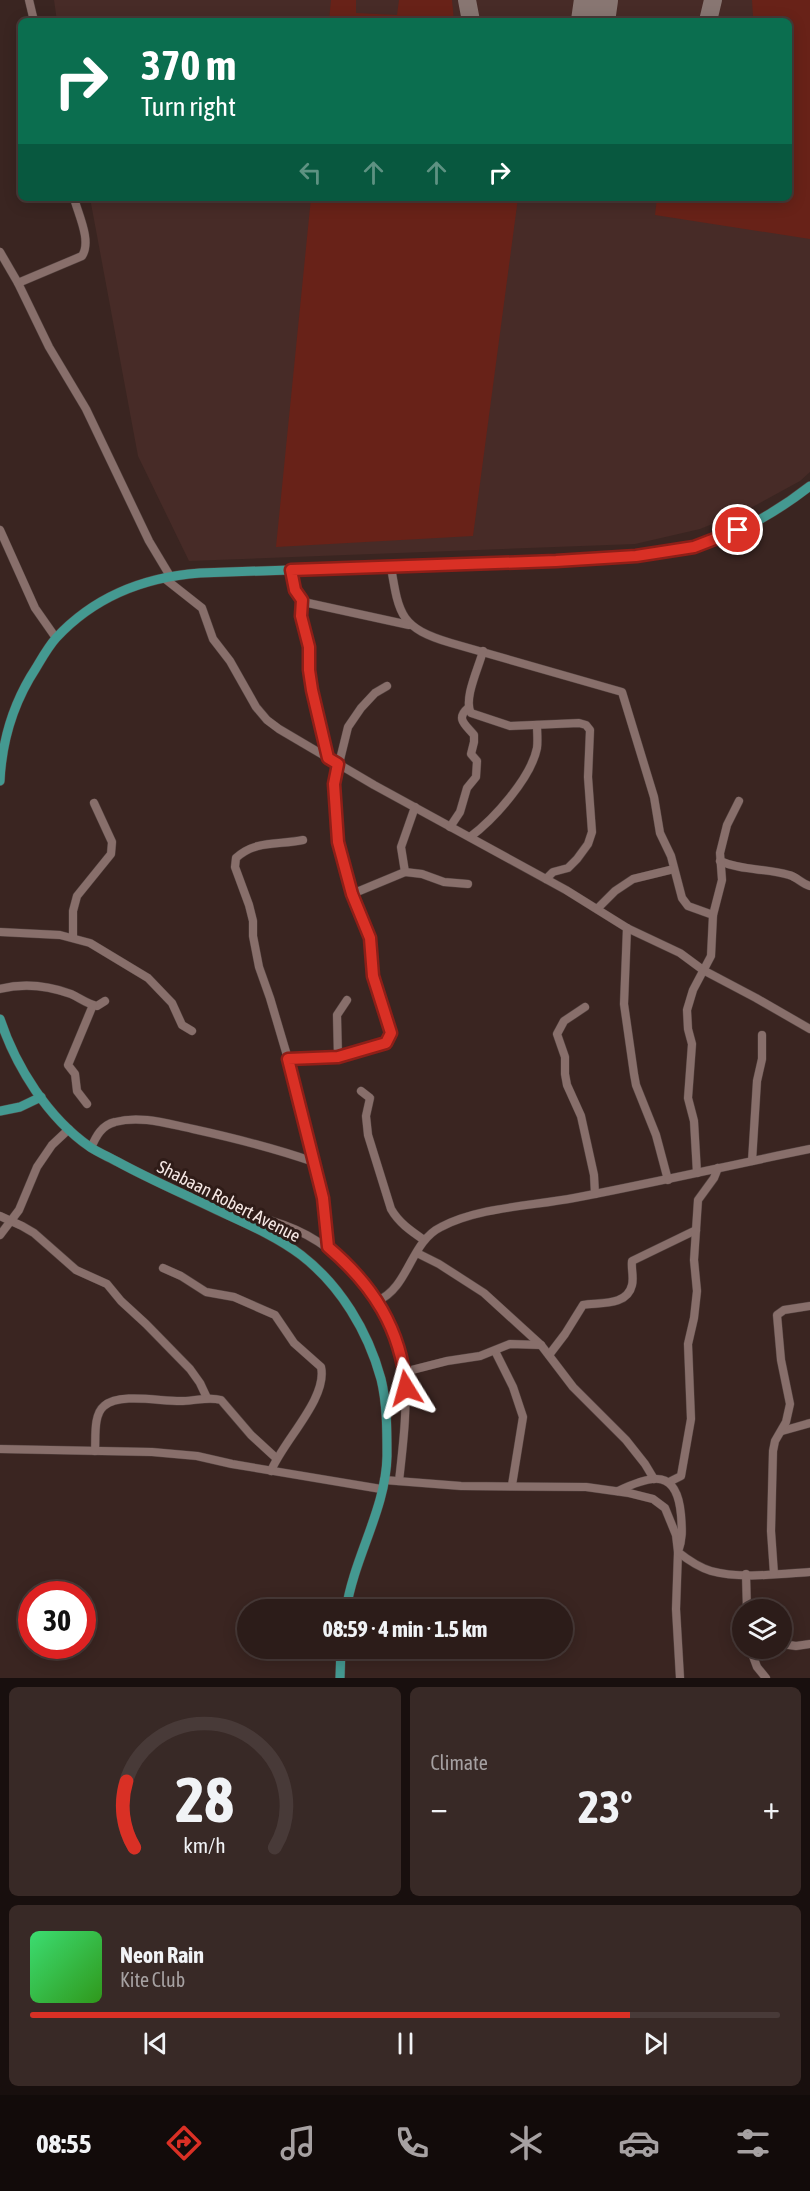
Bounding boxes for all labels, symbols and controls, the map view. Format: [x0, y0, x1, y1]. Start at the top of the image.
text: 370 m [141, 41, 236, 89]
icon: right [42, 42, 120, 120]
text: Turn right [141, 91, 236, 122]
icon: left [294, 156, 327, 189]
icon: ahead [357, 156, 390, 189]
icon: ahead [420, 156, 453, 189]
icon: right [483, 156, 516, 189]
pin [712, 504, 763, 555]
icon: arrive [721, 513, 754, 546]
street label: Shabaan Robert Avenue [154, 1156, 304, 1246]
position arrow [374, 1356, 438, 1420]
speed limit sign: 30 [18, 1581, 96, 1659]
map controls [732, 1599, 792, 1659]
button: layers [732, 1599, 792, 1659]
text: 08:59 · 4 min · 1.5 km [323, 1616, 487, 1642]
text: Climate [431, 1751, 488, 1774]
text: 28 [175, 1764, 234, 1835]
text: 23° [578, 1781, 633, 1833]
text: − [431, 1788, 448, 1826]
text: + [763, 1788, 780, 1826]
text: km/h [183, 1834, 226, 1859]
text: Neon Rain [120, 1942, 204, 1968]
text: Kite Club [120, 1968, 185, 1991]
icon: previous [139, 2027, 172, 2060]
icon: pause [389, 2027, 422, 2060]
icon: next [639, 2027, 672, 2060]
icon: directions [163, 2122, 205, 2164]
icon: music [277, 2122, 319, 2164]
icon: phone [391, 2122, 433, 2164]
icon: climate [505, 2122, 547, 2164]
icon: car [618, 2122, 660, 2164]
icon: filters [732, 2122, 774, 2164]
text: 08:55 [36, 2128, 91, 2159]

